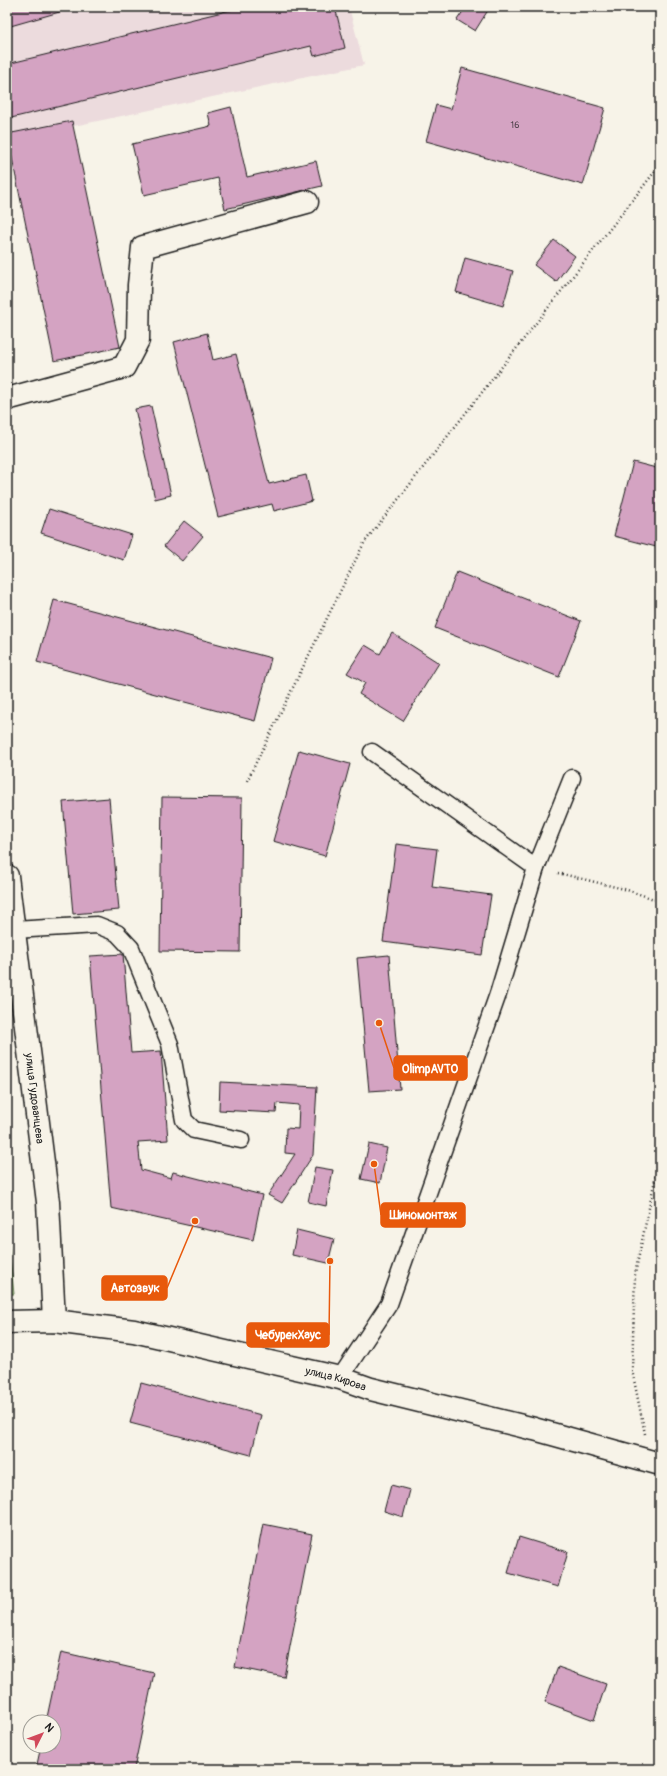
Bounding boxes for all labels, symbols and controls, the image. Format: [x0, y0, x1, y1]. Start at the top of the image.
house number: 16 [511, 120, 519, 131]
street label: улица Гудованцева [22, 1051, 47, 1144]
callout: OlimpAVTO [394, 1056, 467, 1080]
text: OlimpAVTO [402, 1062, 459, 1077]
callout: Шиномонтаж [381, 1203, 465, 1227]
text: Шиномонтаж [388, 1208, 457, 1223]
callout: Автозвук [102, 1276, 167, 1300]
text: Автозвук [110, 1281, 160, 1296]
callout: ЧебурекХаус [247, 1323, 329, 1347]
text: ЧебурекХаус [255, 1328, 321, 1343]
street label: улица Кирова [303, 1364, 368, 1394]
north arrow [22, 1714, 62, 1754]
text: N [42, 1721, 57, 1735]

